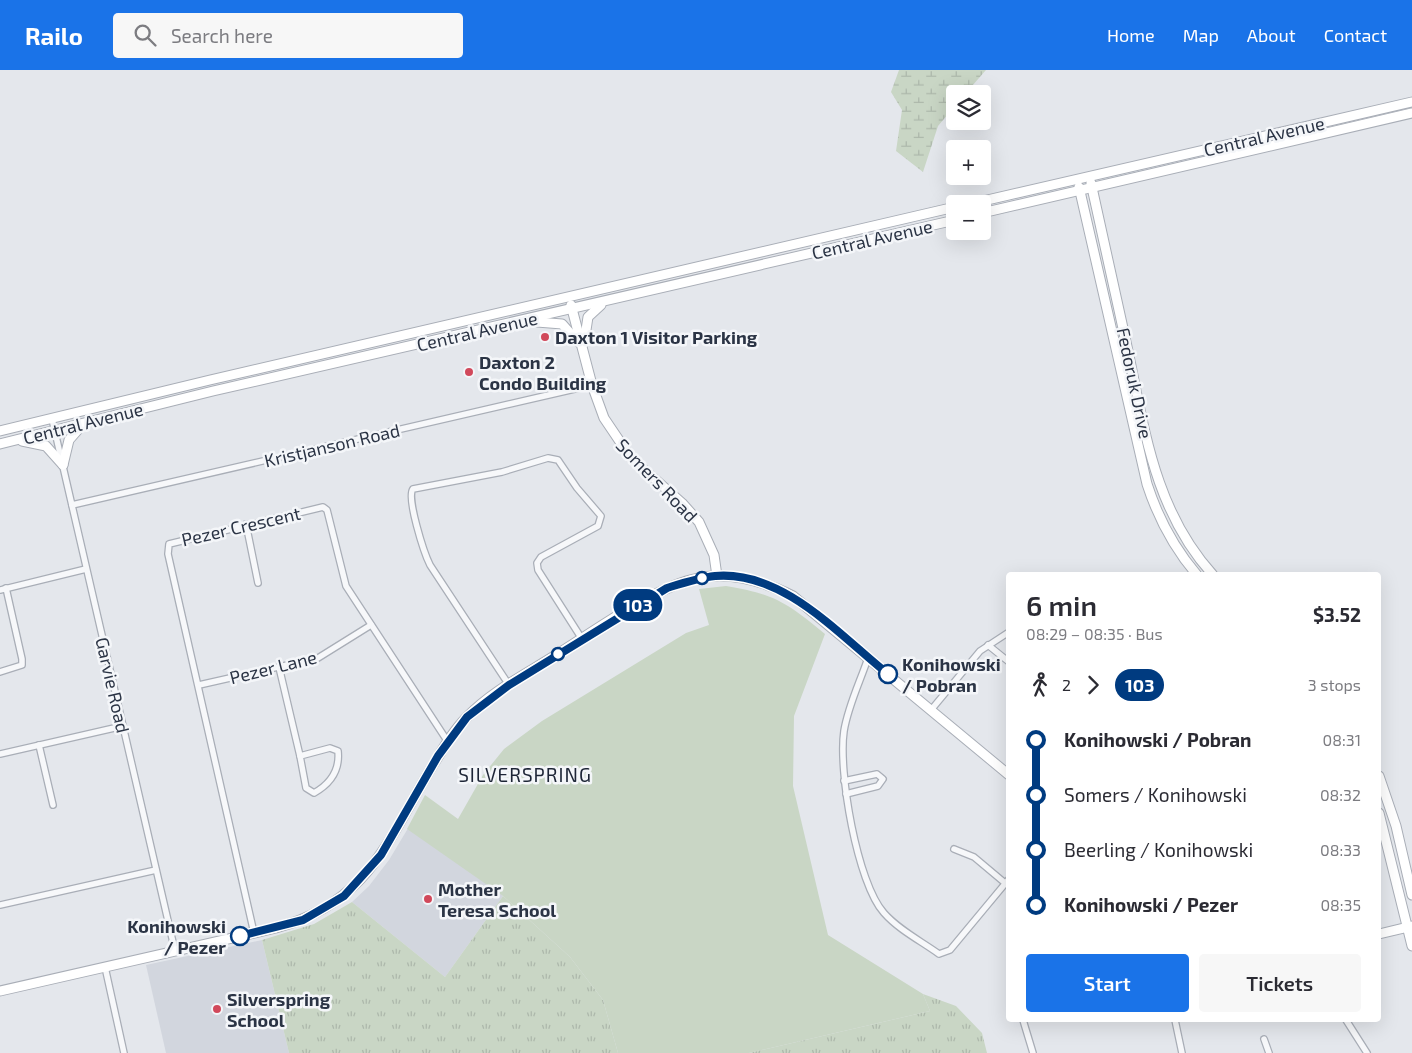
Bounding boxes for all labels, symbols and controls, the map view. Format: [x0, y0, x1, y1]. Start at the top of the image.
search box [113, 13, 463, 58]
text: Railo [25, 21, 83, 50]
icon: search [131, 21, 159, 49]
text: Search here [171, 24, 273, 47]
text: Home [1107, 24, 1155, 46]
text: Map [1183, 24, 1219, 46]
text: About [1247, 24, 1296, 46]
text: Contact [1324, 24, 1387, 46]
map controls [946, 85, 991, 240]
button: layers [946, 85, 991, 130]
street label: Central Avenue [1202, 111, 1326, 161]
button: + [946, 140, 991, 185]
button: − [946, 195, 991, 240]
street label: Central Avenue [810, 214, 934, 264]
street label: Central Avenue [415, 306, 539, 356]
place label: Daxton 1 Visitor Parking [555, 326, 758, 348]
street label: Fedoruk Drive [1113, 326, 1157, 440]
marker: Daxton 1 Visitor Parking [539, 331, 551, 343]
place label: Daxton 2 Condo Building [479, 351, 607, 394]
marker: Daxton 2 Condo Building [463, 366, 475, 378]
street label: Central Avenue [21, 397, 145, 449]
street label: Kristjanson Road [262, 419, 402, 471]
street label: Somers Road [612, 434, 702, 526]
street label: Pezer Crescent [179, 502, 303, 550]
unlabelled marker [695, 571, 709, 585]
text: 6 min [1026, 588, 1097, 622]
line badge: 103 [609, 589, 667, 621]
text: 103 [623, 594, 653, 616]
text: $3.52 [1313, 603, 1361, 626]
text: 08:29 – 08:35 · Bus [1026, 624, 1163, 643]
street label: Garvie Road [91, 635, 135, 735]
street label: Pezer Lane [227, 646, 319, 688]
unlabelled marker [551, 647, 565, 661]
place label: Konihowski / Pobran [902, 653, 1001, 696]
marker: Konihowski / Pobran [878, 664, 898, 684]
icon: walk [1026, 671, 1054, 699]
icon: forward [1079, 671, 1107, 699]
text: 103 [1125, 674, 1154, 696]
text: 2 [1062, 675, 1071, 694]
text: 3 stops [1308, 675, 1361, 694]
text: Konihowski / Pobran [1064, 728, 1251, 751]
text: 08:31 [1323, 730, 1361, 749]
district label: SILVERSPRING [458, 763, 592, 786]
text: Somers / Konihowski [1064, 783, 1247, 806]
text: 08:32 [1320, 785, 1361, 804]
text: Beerling / Konihowski [1064, 838, 1253, 861]
text: 08:33 [1320, 840, 1361, 859]
place label: Mother Teresa School [438, 878, 556, 921]
marker: Mother Teresa School [422, 893, 434, 905]
text: Konihowski / Pezer [1064, 893, 1238, 916]
text: 08:35 [1320, 895, 1361, 914]
place label: Konihowski / Pezer [127, 915, 226, 958]
marker: Konihowski / Pezer [230, 926, 250, 946]
button: Start [1026, 954, 1189, 1012]
button: Tickets [1199, 954, 1361, 1012]
place label: Silverspring School [227, 988, 331, 1031]
marker: Silverspring School [211, 1003, 223, 1015]

